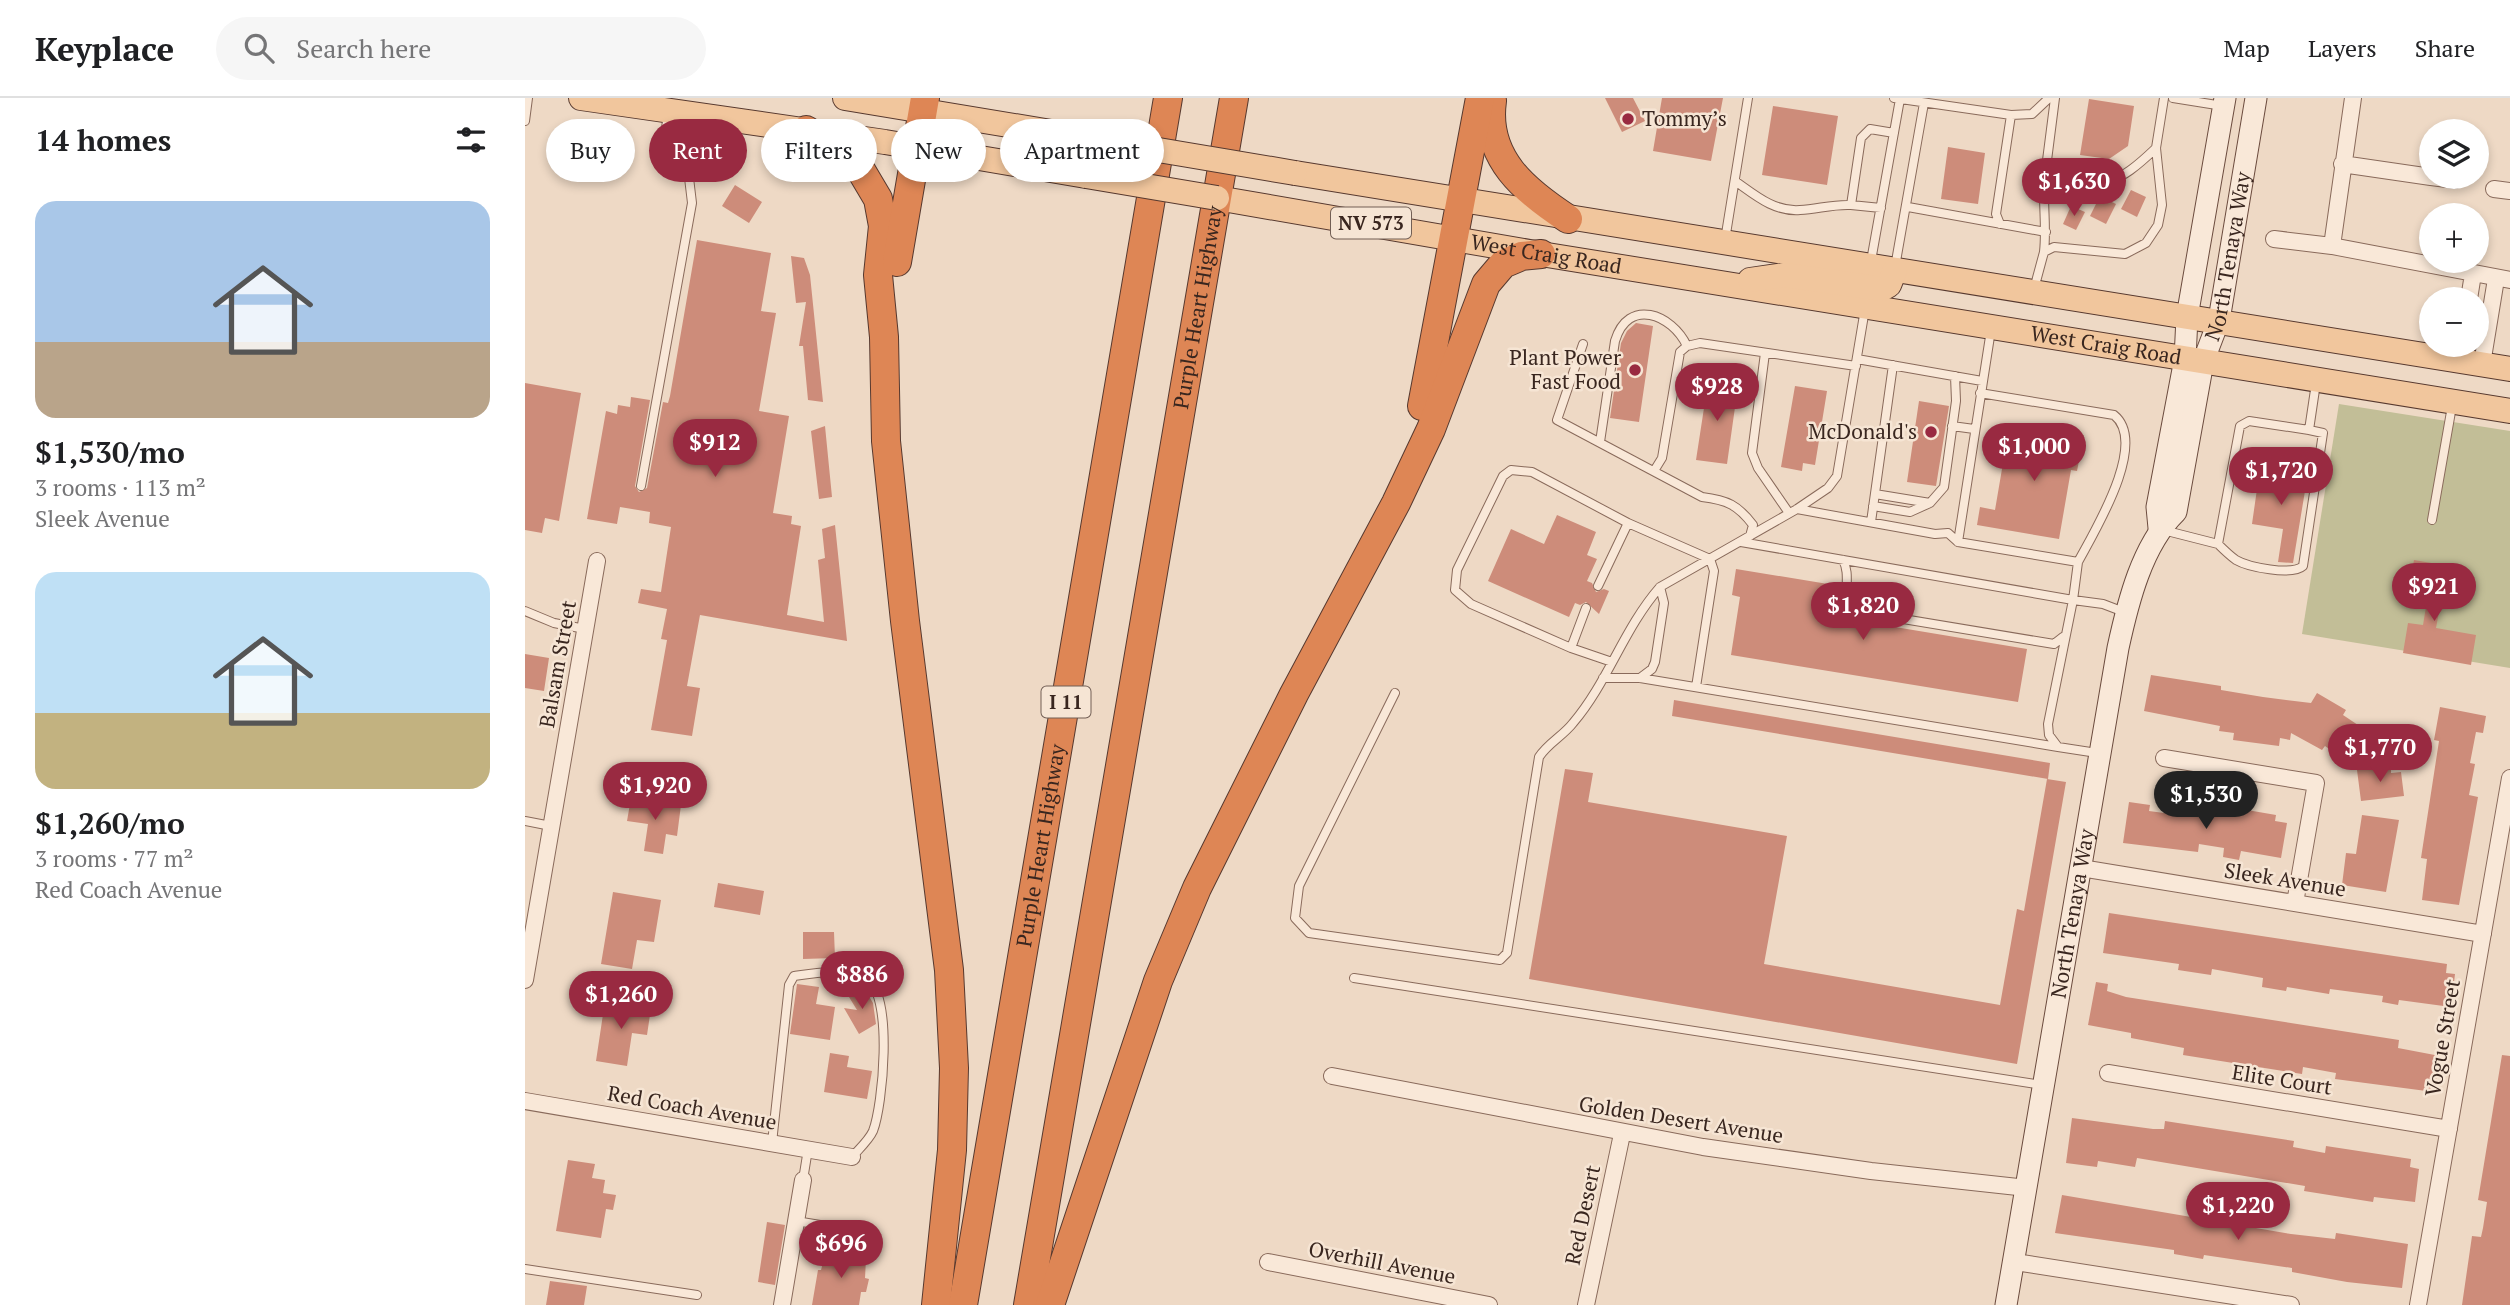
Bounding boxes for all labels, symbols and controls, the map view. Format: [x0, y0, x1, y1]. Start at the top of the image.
search box [216, 17, 706, 80]
text: Keyplace [35, 27, 174, 70]
icon: search [240, 29, 278, 67]
text: Search here [296, 31, 431, 65]
text: Map [2223, 32, 2270, 64]
text: Layers [2308, 32, 2377, 64]
text: Share [2415, 32, 2475, 64]
place label: Tommy’s [1642, 104, 1727, 132]
marker: Tommy’s [1620, 111, 1636, 127]
chip: Buy [546, 119, 635, 182]
chip: Rent [649, 119, 747, 182]
chip: Filters [761, 119, 877, 182]
chip: New [891, 119, 986, 182]
chip: Apartment [1000, 119, 1164, 182]
map controls [2419, 119, 2489, 357]
button: layers [2419, 119, 2489, 189]
text: 14 homes [35, 120, 171, 160]
icon: filters [452, 121, 490, 159]
pin: $1,630 [2017, 158, 2131, 218]
text: $1,630 [2038, 165, 2110, 196]
street label: North Tenaya Way [2197, 169, 2257, 345]
street label: Purple Heart Highway [1166, 203, 1228, 411]
button: + [2419, 203, 2489, 273]
road number: NV 573 [1331, 208, 1411, 238]
street label: West Craig Road [1469, 227, 1624, 280]
icon: home [200, 247, 326, 373]
button: − [2419, 287, 2489, 357]
street label: West Craig Road [2029, 319, 2184, 371]
place label: Plant Power Fast Food [1509, 343, 1621, 395]
marker: Plant Power Fast Food [1627, 362, 1643, 378]
pin: $928 [1676, 364, 1758, 423]
text: $928 [1691, 370, 1743, 401]
place label: McDonald's [1808, 417, 1917, 445]
pin: $912 [674, 420, 756, 479]
marker: McDonald's [1923, 424, 1939, 440]
pin: $1,000 [1977, 424, 2091, 483]
text: $912 [689, 426, 741, 457]
text: $1,000 [1998, 430, 2070, 461]
text: $1,530/mo [35, 432, 185, 472]
pin: $1,720 [2224, 448, 2338, 507]
text: $1,720 [2245, 454, 2317, 485]
text: 3 rooms · 113 m² [35, 472, 206, 503]
text: Sleek Avenue [35, 503, 170, 534]
pin: $921 [2393, 564, 2475, 623]
text: $921 [2408, 570, 2460, 601]
pin: $1,820 [1806, 582, 1920, 642]
text: $1,820 [1827, 589, 1899, 620]
street label: Balsam Street [532, 598, 582, 730]
icon: home [200, 618, 326, 744]
road number: I 11 [1041, 687, 1091, 718]
pin: $1,770 [2323, 724, 2437, 784]
text: $1,770 [2344, 731, 2416, 762]
street label: Purple Heart Highway [1009, 741, 1071, 949]
pin: $1,920 [598, 762, 712, 822]
text: $1,920 [619, 769, 691, 800]
pin: $1,530 [2149, 772, 2263, 831]
text: $1,530 [2170, 778, 2242, 809]
text: $1,260/mo [35, 803, 185, 843]
street label: North Tenaya Way [2044, 826, 2100, 1000]
text: 3 rooms · 77 m² [35, 843, 194, 874]
street label: Sleek Avenue [2222, 856, 2348, 902]
text: Red Coach Avenue [35, 874, 222, 905]
pin: $886 [821, 951, 903, 1011]
text: $886 [836, 958, 888, 989]
pin: $1,260 [564, 972, 678, 1031]
street label: Vogue Street [2418, 977, 2466, 1099]
text: $1,260 [585, 978, 657, 1009]
street label: Elite Court [2230, 1057, 2334, 1101]
street label: Red Coach Avenue [605, 1078, 779, 1136]
street label: Golden Desert Avenue [1577, 1089, 1785, 1149]
street label: Red Desert [1558, 1162, 1606, 1267]
pin: $1,220 [2181, 1182, 2295, 1242]
text: $1,220 [2202, 1189, 2274, 1220]
pin: $696 [800, 1220, 882, 1280]
text: $696 [815, 1227, 867, 1258]
street label: Overhill Avenue [1306, 1234, 1458, 1290]

